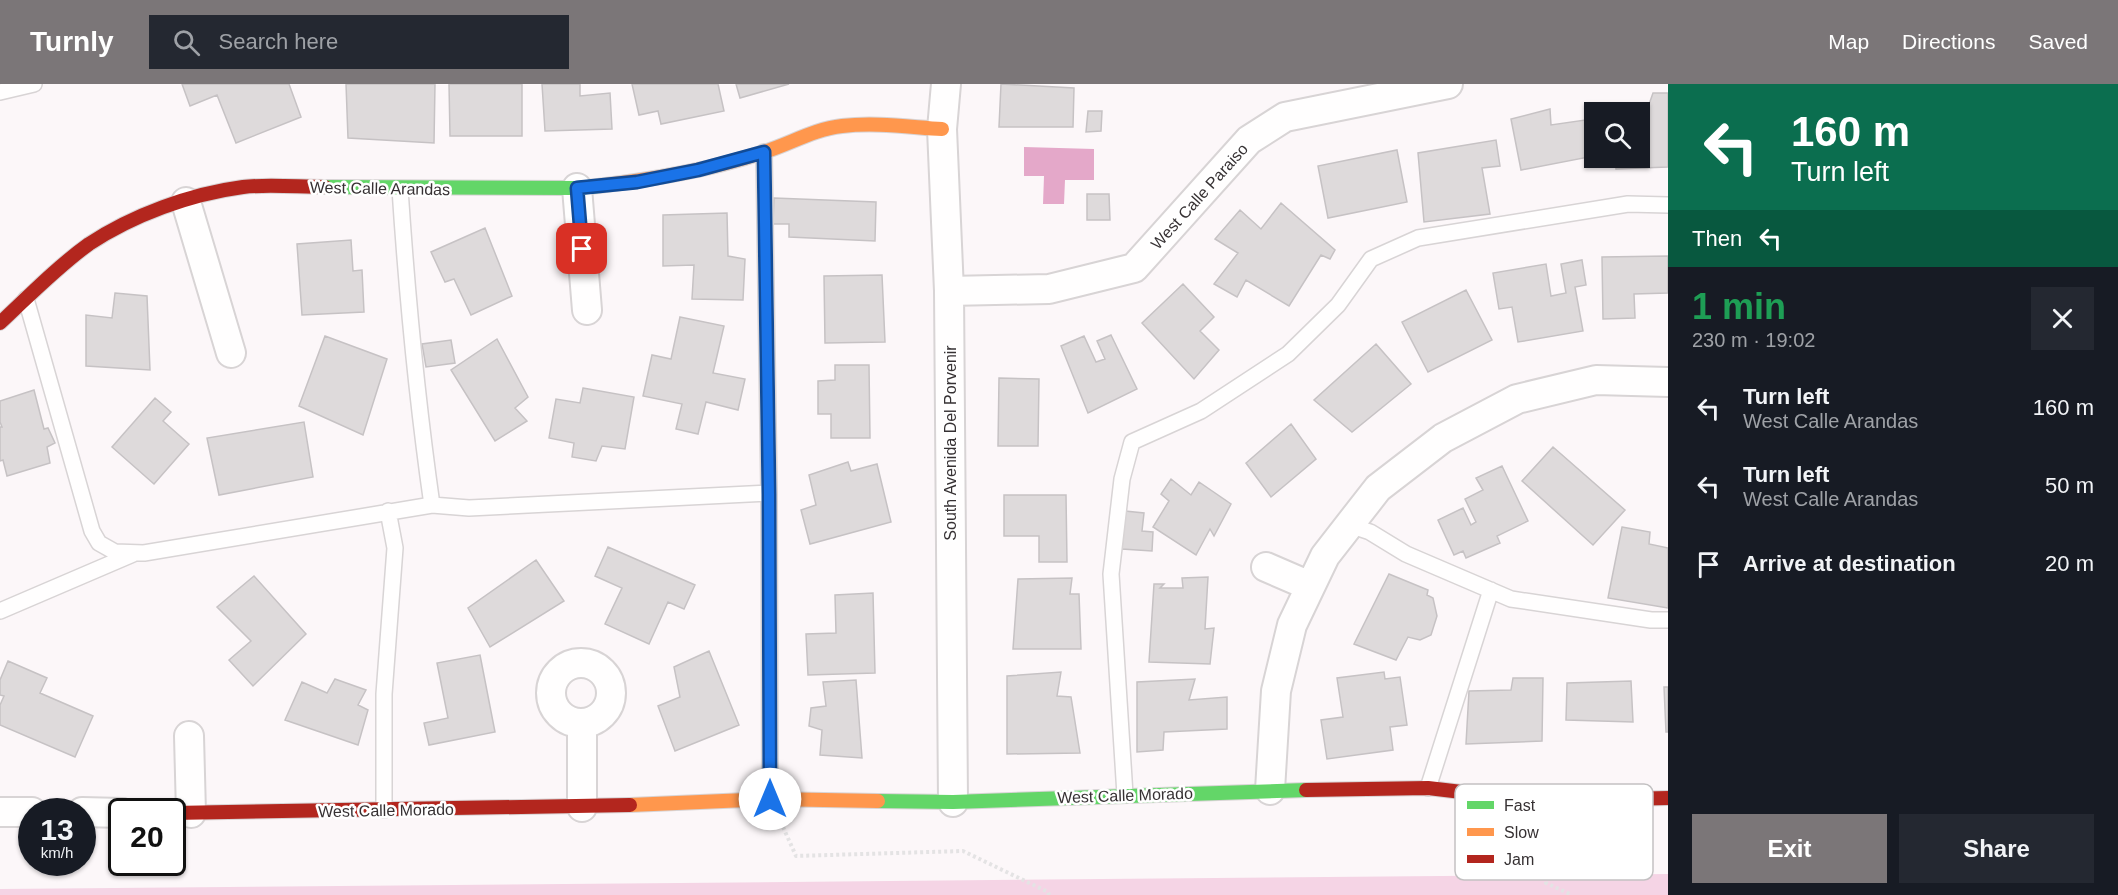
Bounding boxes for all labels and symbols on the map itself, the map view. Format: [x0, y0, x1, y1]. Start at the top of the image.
street label: West Calle Paraiso [1148, 140, 1251, 252]
street label: West Calle Arandas [310, 179, 450, 198]
pin [556, 223, 607, 274]
street label: South Avenida Del Porvenir [942, 345, 959, 541]
position arrow [738, 767, 802, 831]
legend [1455, 784, 1653, 880]
street label: West Calle Morado [1057, 785, 1193, 806]
text: Fast [1504, 797, 1536, 814]
speed limit sign: 20 [108, 798, 186, 876]
street label: West Calle Morado [318, 801, 454, 820]
text: Slow [1504, 824, 1539, 841]
text: Jam [1504, 851, 1534, 868]

